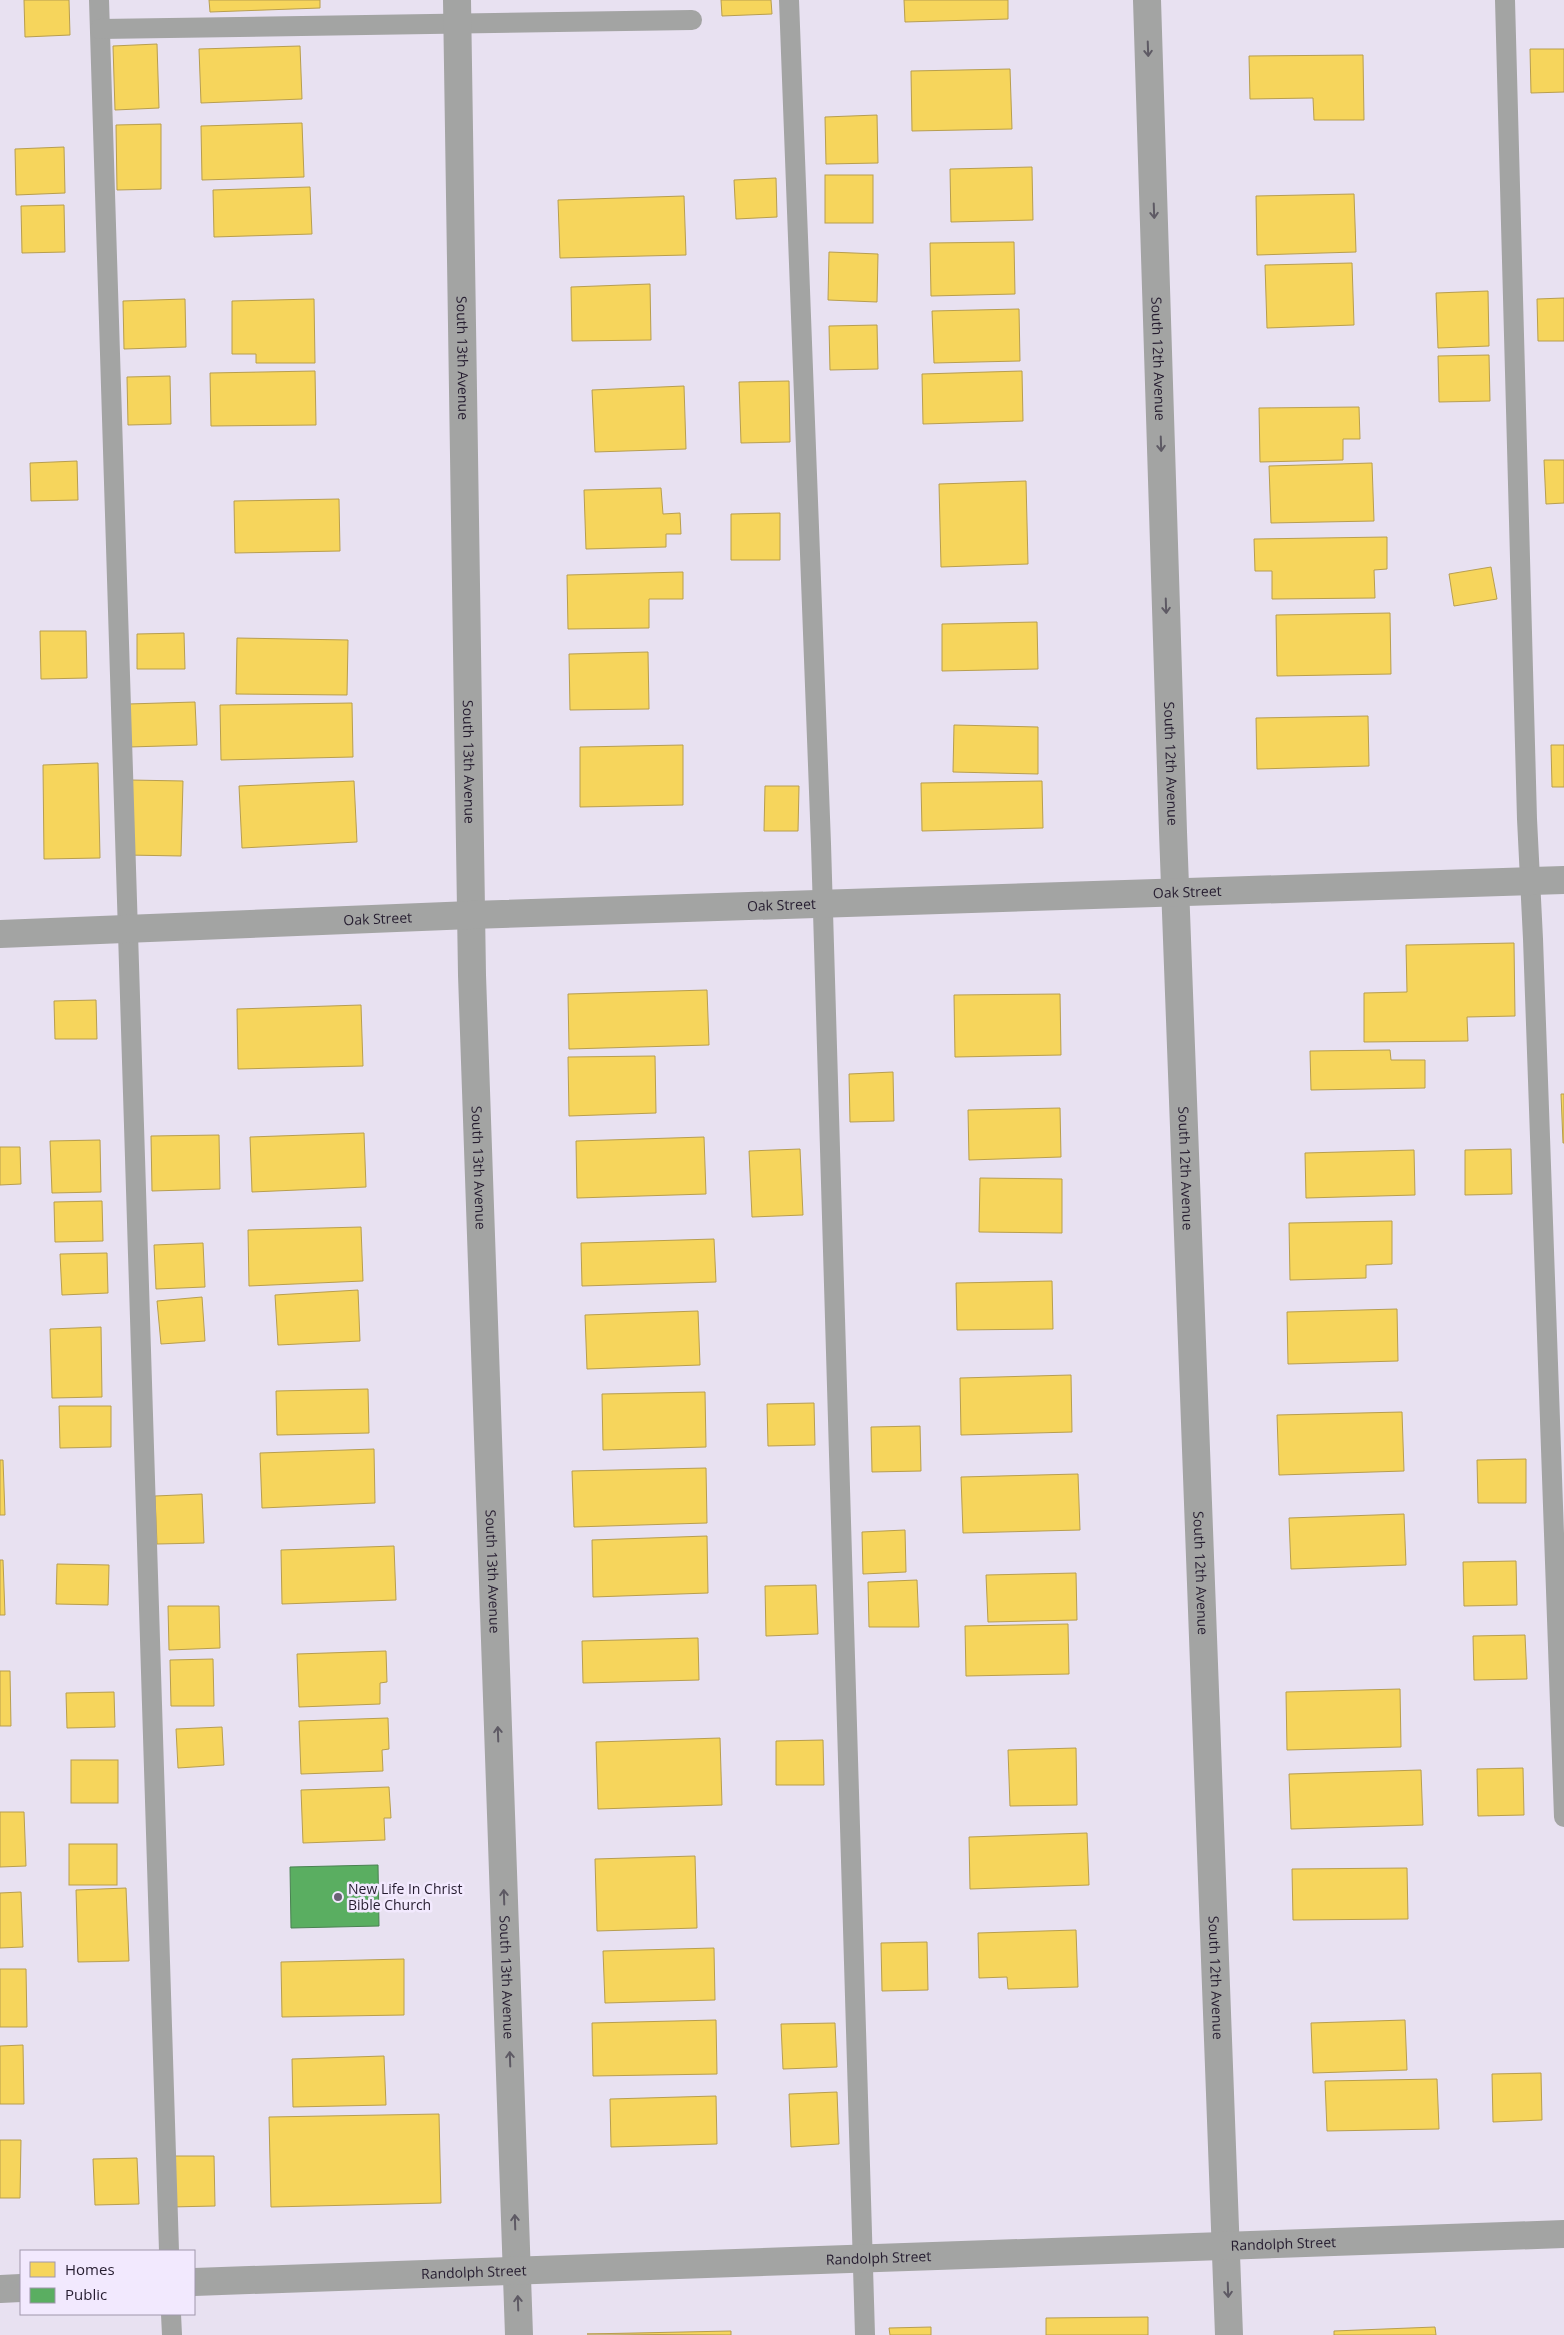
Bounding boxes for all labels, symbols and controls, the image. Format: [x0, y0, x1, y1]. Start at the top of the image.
one-way arrow [1144, 40, 1153, 56]
one-way arrow [1149, 203, 1158, 219]
street label: South 13th Avenue [453, 296, 473, 420]
street label: South 12th Avenue [1147, 297, 1170, 421]
one-way arrow [1156, 435, 1166, 451]
one-way arrow [1161, 598, 1171, 614]
street label: South 13th Avenue [459, 700, 480, 824]
street label: South 12th Avenue [1160, 701, 1183, 826]
street label: Oak Street [1153, 881, 1222, 902]
street label: Oak Street [747, 894, 816, 915]
street label: Oak Street [343, 907, 412, 929]
street label: South 13th Avenue [468, 1105, 491, 1230]
street label: South 12th Avenue [1174, 1106, 1198, 1231]
street label: South 13th Avenue [481, 1509, 505, 1634]
street label: South 12th Avenue [1189, 1511, 1213, 1635]
one-way arrow [494, 1727, 503, 1743]
place label: New Life In Christ Bible Church [348, 1879, 462, 1914]
one-way arrow [499, 1889, 509, 1906]
marker: New Life In Christ Bible Church [332, 1891, 344, 1903]
street label: South 13th Avenue [496, 1915, 519, 2040]
street label: South 12th Avenue [1204, 1915, 1228, 2040]
one-way arrow [505, 2052, 514, 2068]
one-way arrow [511, 2214, 520, 2230]
street label: Randolph Street [1230, 2232, 1336, 2255]
street label: Randolph Street [825, 2246, 932, 2269]
legend [20, 2250, 195, 2315]
text: Homes [65, 2259, 115, 2279]
street label: Randolph Street [421, 2260, 527, 2283]
one-way arrow [1223, 2282, 1232, 2298]
text: Public [65, 2284, 107, 2304]
one-way arrow [514, 2295, 523, 2311]

